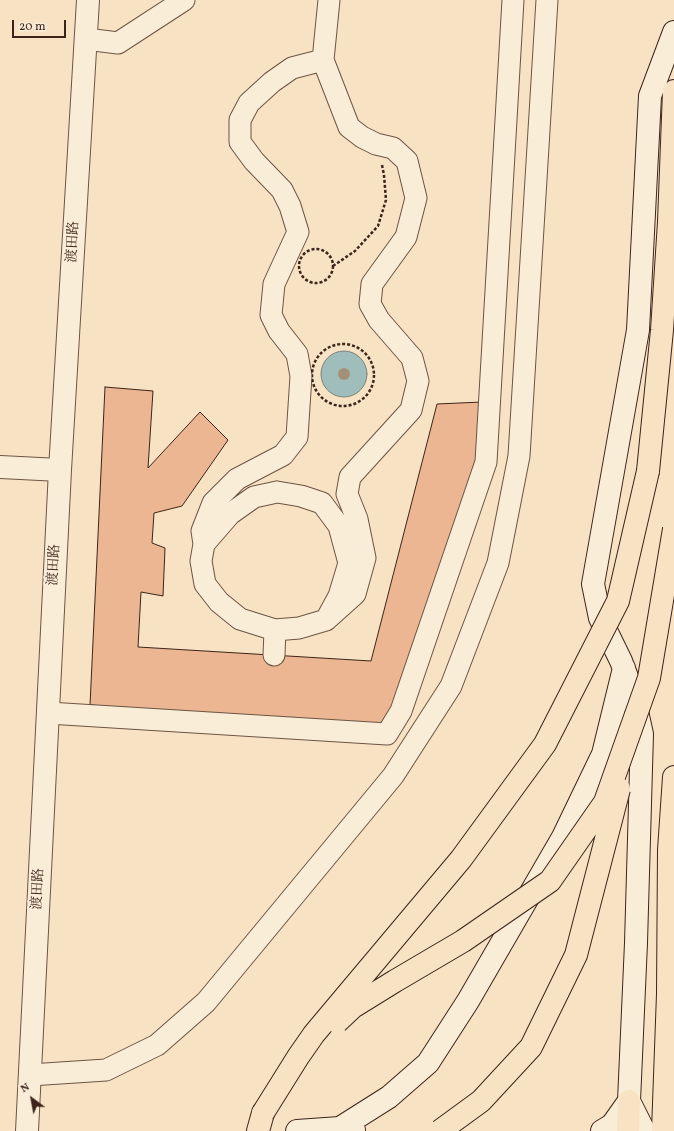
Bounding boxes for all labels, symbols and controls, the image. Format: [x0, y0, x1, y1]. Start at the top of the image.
scale bar [14, 12, 68, 38]
text: 20 m [19, 19, 46, 35]
street label: 渡田路 [65, 221, 83, 263]
street label: 渡田路 [46, 544, 64, 586]
street label: 渡田路 [30, 868, 48, 910]
north arrow [12, 1079, 52, 1119]
text: N [18, 1080, 33, 1097]

